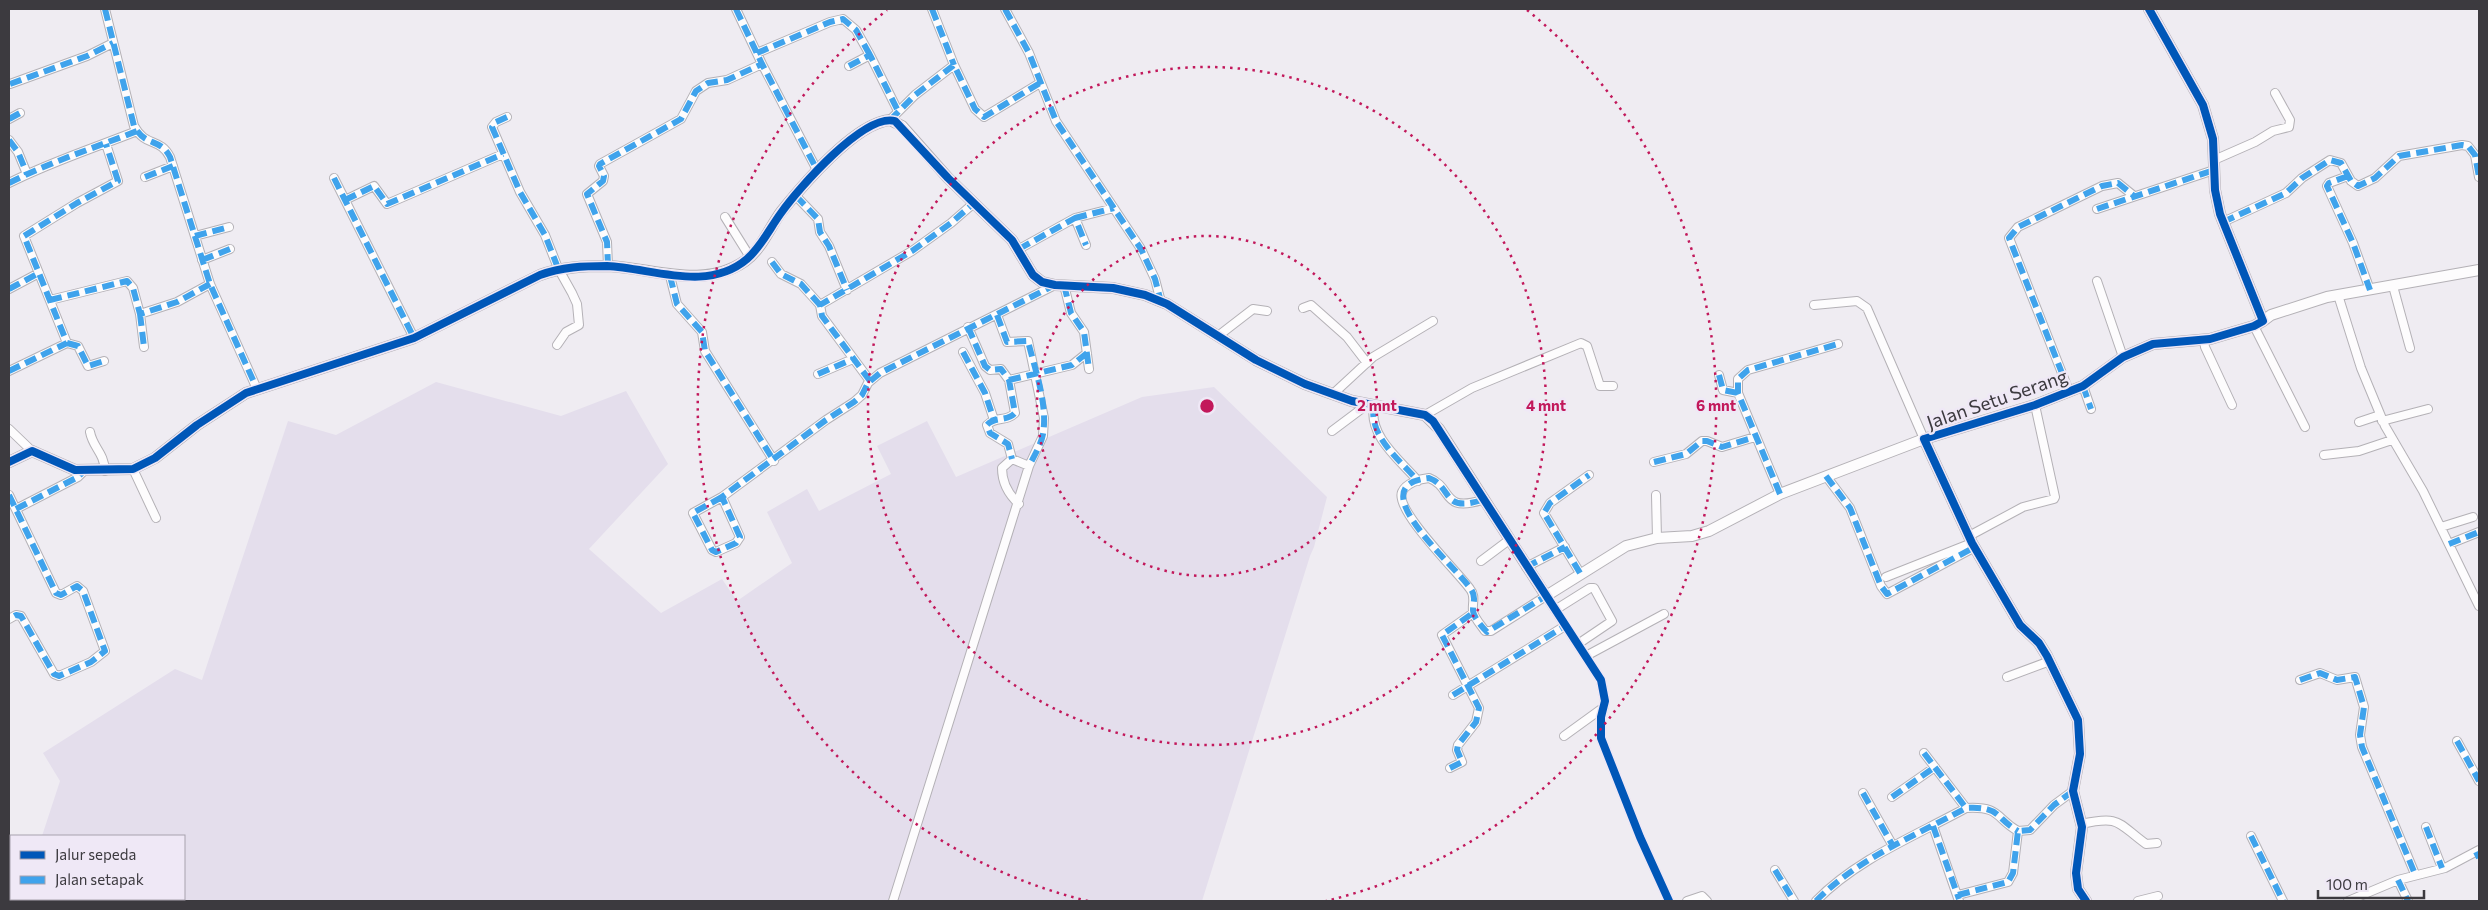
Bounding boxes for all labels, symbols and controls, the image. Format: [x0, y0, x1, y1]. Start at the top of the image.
street label: Jalan Setu Serang [1923, 364, 2070, 433]
text: 2 mnt [1357, 396, 1397, 414]
text: 4 mnt [1526, 396, 1566, 414]
text: 6 mnt [1696, 396, 1736, 414]
centre of rings [1198, 397, 1216, 415]
legend [10, 835, 185, 900]
text: Jalur sepeda [55, 845, 136, 863]
scale bar [2318, 868, 2424, 900]
text: Jalan setapak [55, 870, 144, 888]
text: 100 m [2326, 875, 2368, 893]

